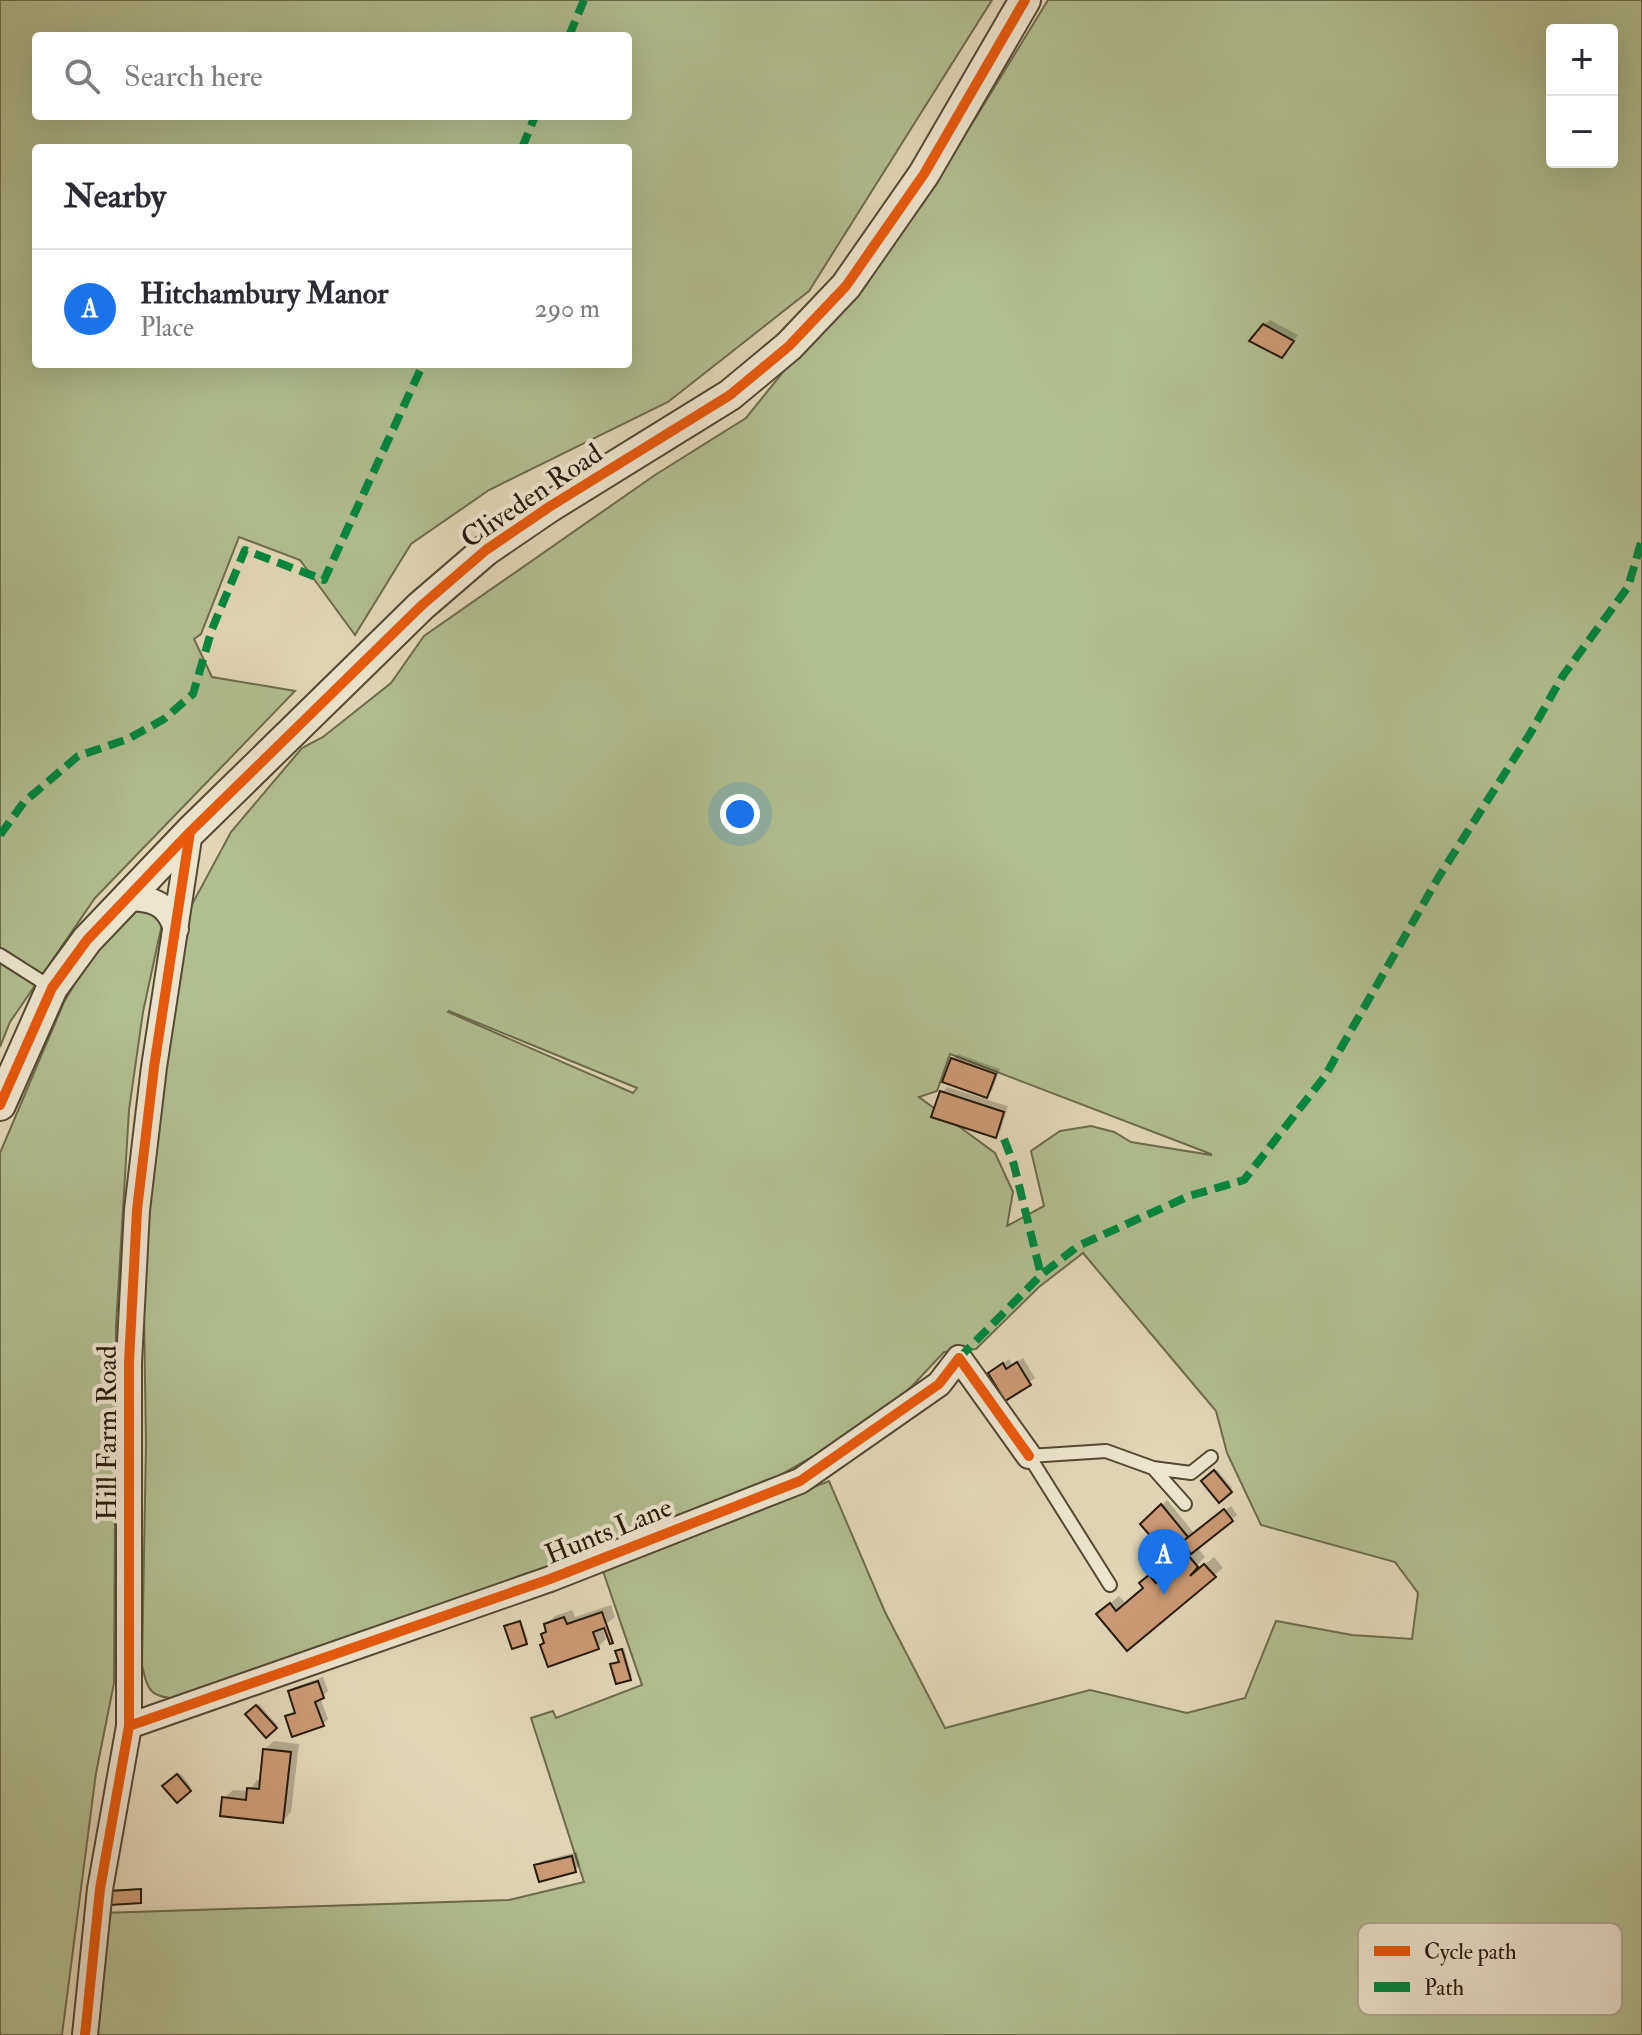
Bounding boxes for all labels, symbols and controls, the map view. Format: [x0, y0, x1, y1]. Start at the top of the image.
map controls [1546, 24, 1618, 168]
button: + [1546, 24, 1618, 96]
search box [32, 32, 632, 120]
icon: search [60, 54, 104, 98]
text: Search here [124, 58, 263, 95]
button: − [1546, 96, 1618, 168]
text: Nearby [64, 175, 166, 218]
text: Hitchambury Manor [140, 275, 388, 312]
text: A [82, 293, 98, 325]
text: 290 m [535, 293, 600, 325]
text: Place [140, 312, 194, 344]
street label: Cliveden Road [455, 436, 609, 556]
your location [720, 794, 760, 834]
street label: Hill Farm Road [90, 1345, 125, 1521]
street label: Hunts Lane [540, 1490, 677, 1573]
pin: A [1138, 1529, 1190, 1595]
legend [1358, 1923, 1622, 2015]
text: Cycle path [1424, 1938, 1517, 1967]
text: Path [1424, 1974, 1465, 2002]

